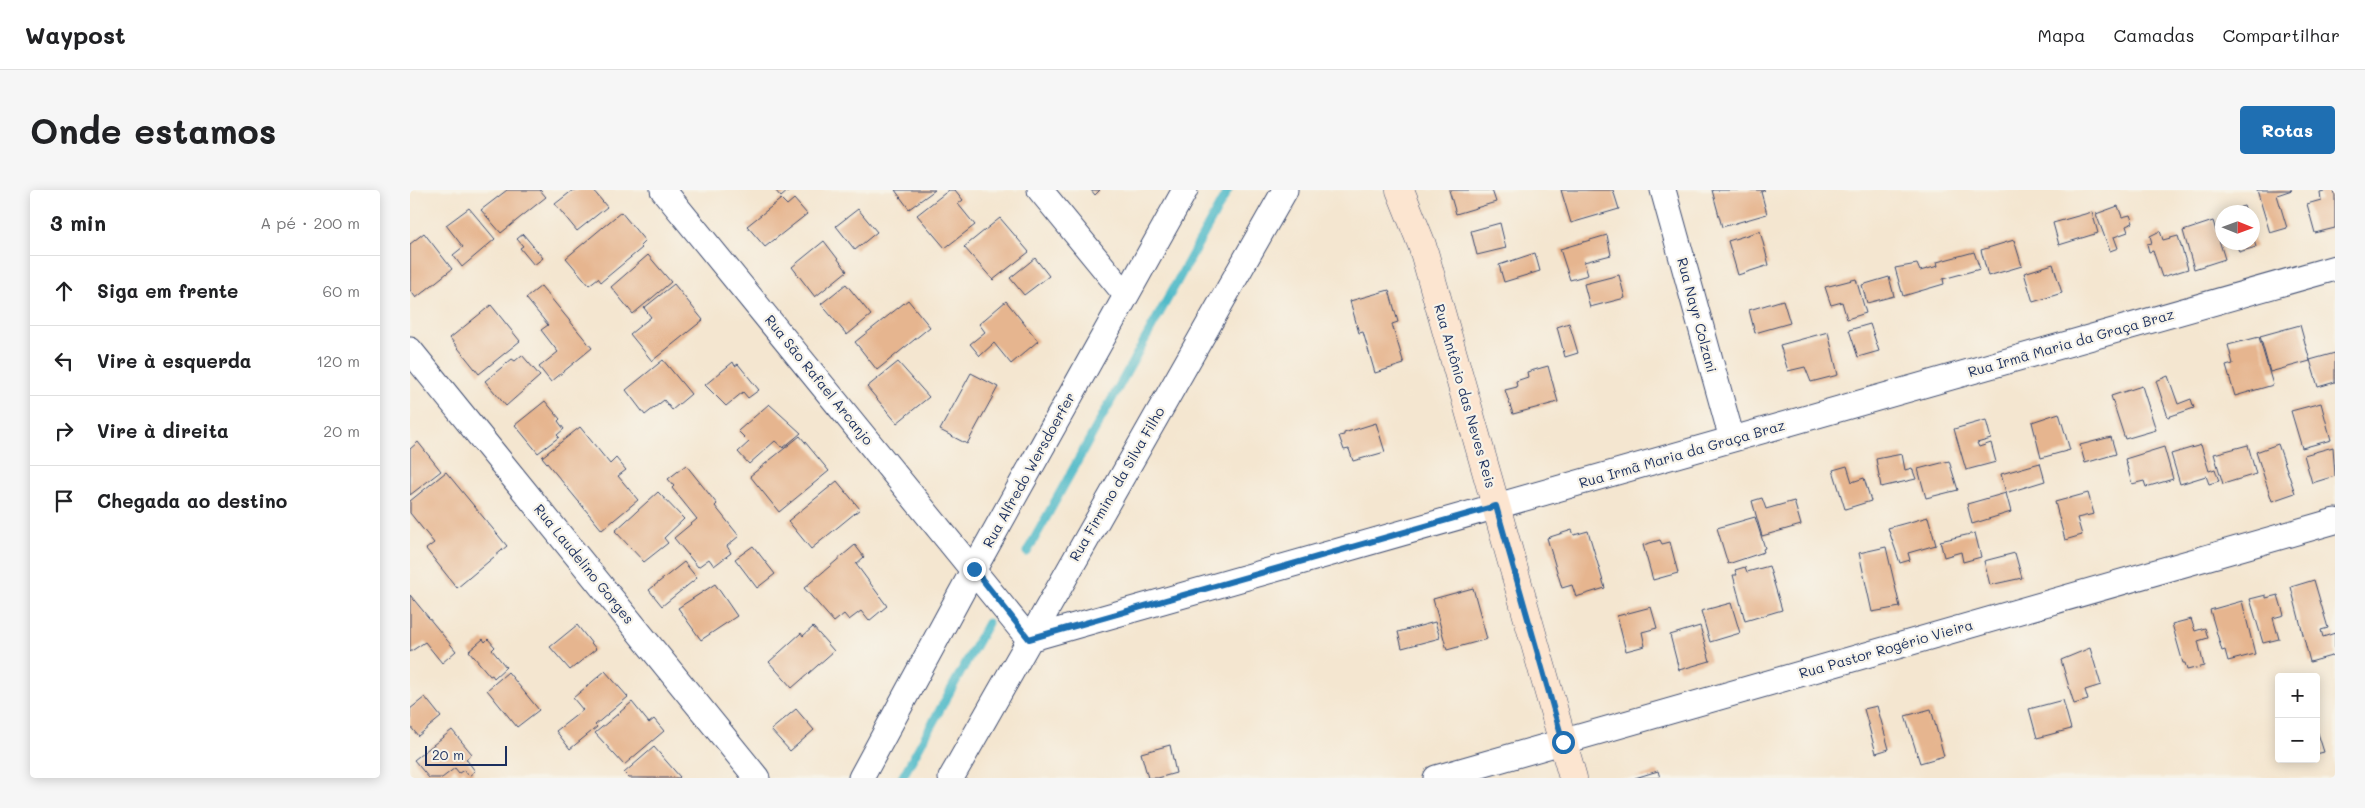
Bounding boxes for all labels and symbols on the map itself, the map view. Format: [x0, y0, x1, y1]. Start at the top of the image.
north arrow [2215, 205, 2260, 250]
street label: Rua Nayr Colzani [1673, 255, 1722, 374]
street label: Rua Antônio das Neves Reis [1430, 302, 1501, 490]
street label: Rua Irmã Maria da Graça Braz [1966, 304, 2176, 381]
street label: Rua São Rafael Arcanjo [761, 311, 878, 449]
street label: Rua Alfredo Wersdoerfer [978, 389, 1079, 551]
street label: Rua Firmino da Silva Filho [1065, 403, 1169, 564]
street label: Rua Irmã Maria da Graça Braz [1577, 415, 1787, 492]
street label: Rua Laudelino Gorges [530, 500, 639, 627]
route end [963, 558, 986, 581]
street label: Rua Pastor Rogério Vieira [1797, 615, 1975, 682]
route start [1552, 731, 1575, 754]
scale bar [425, 743, 508, 766]

